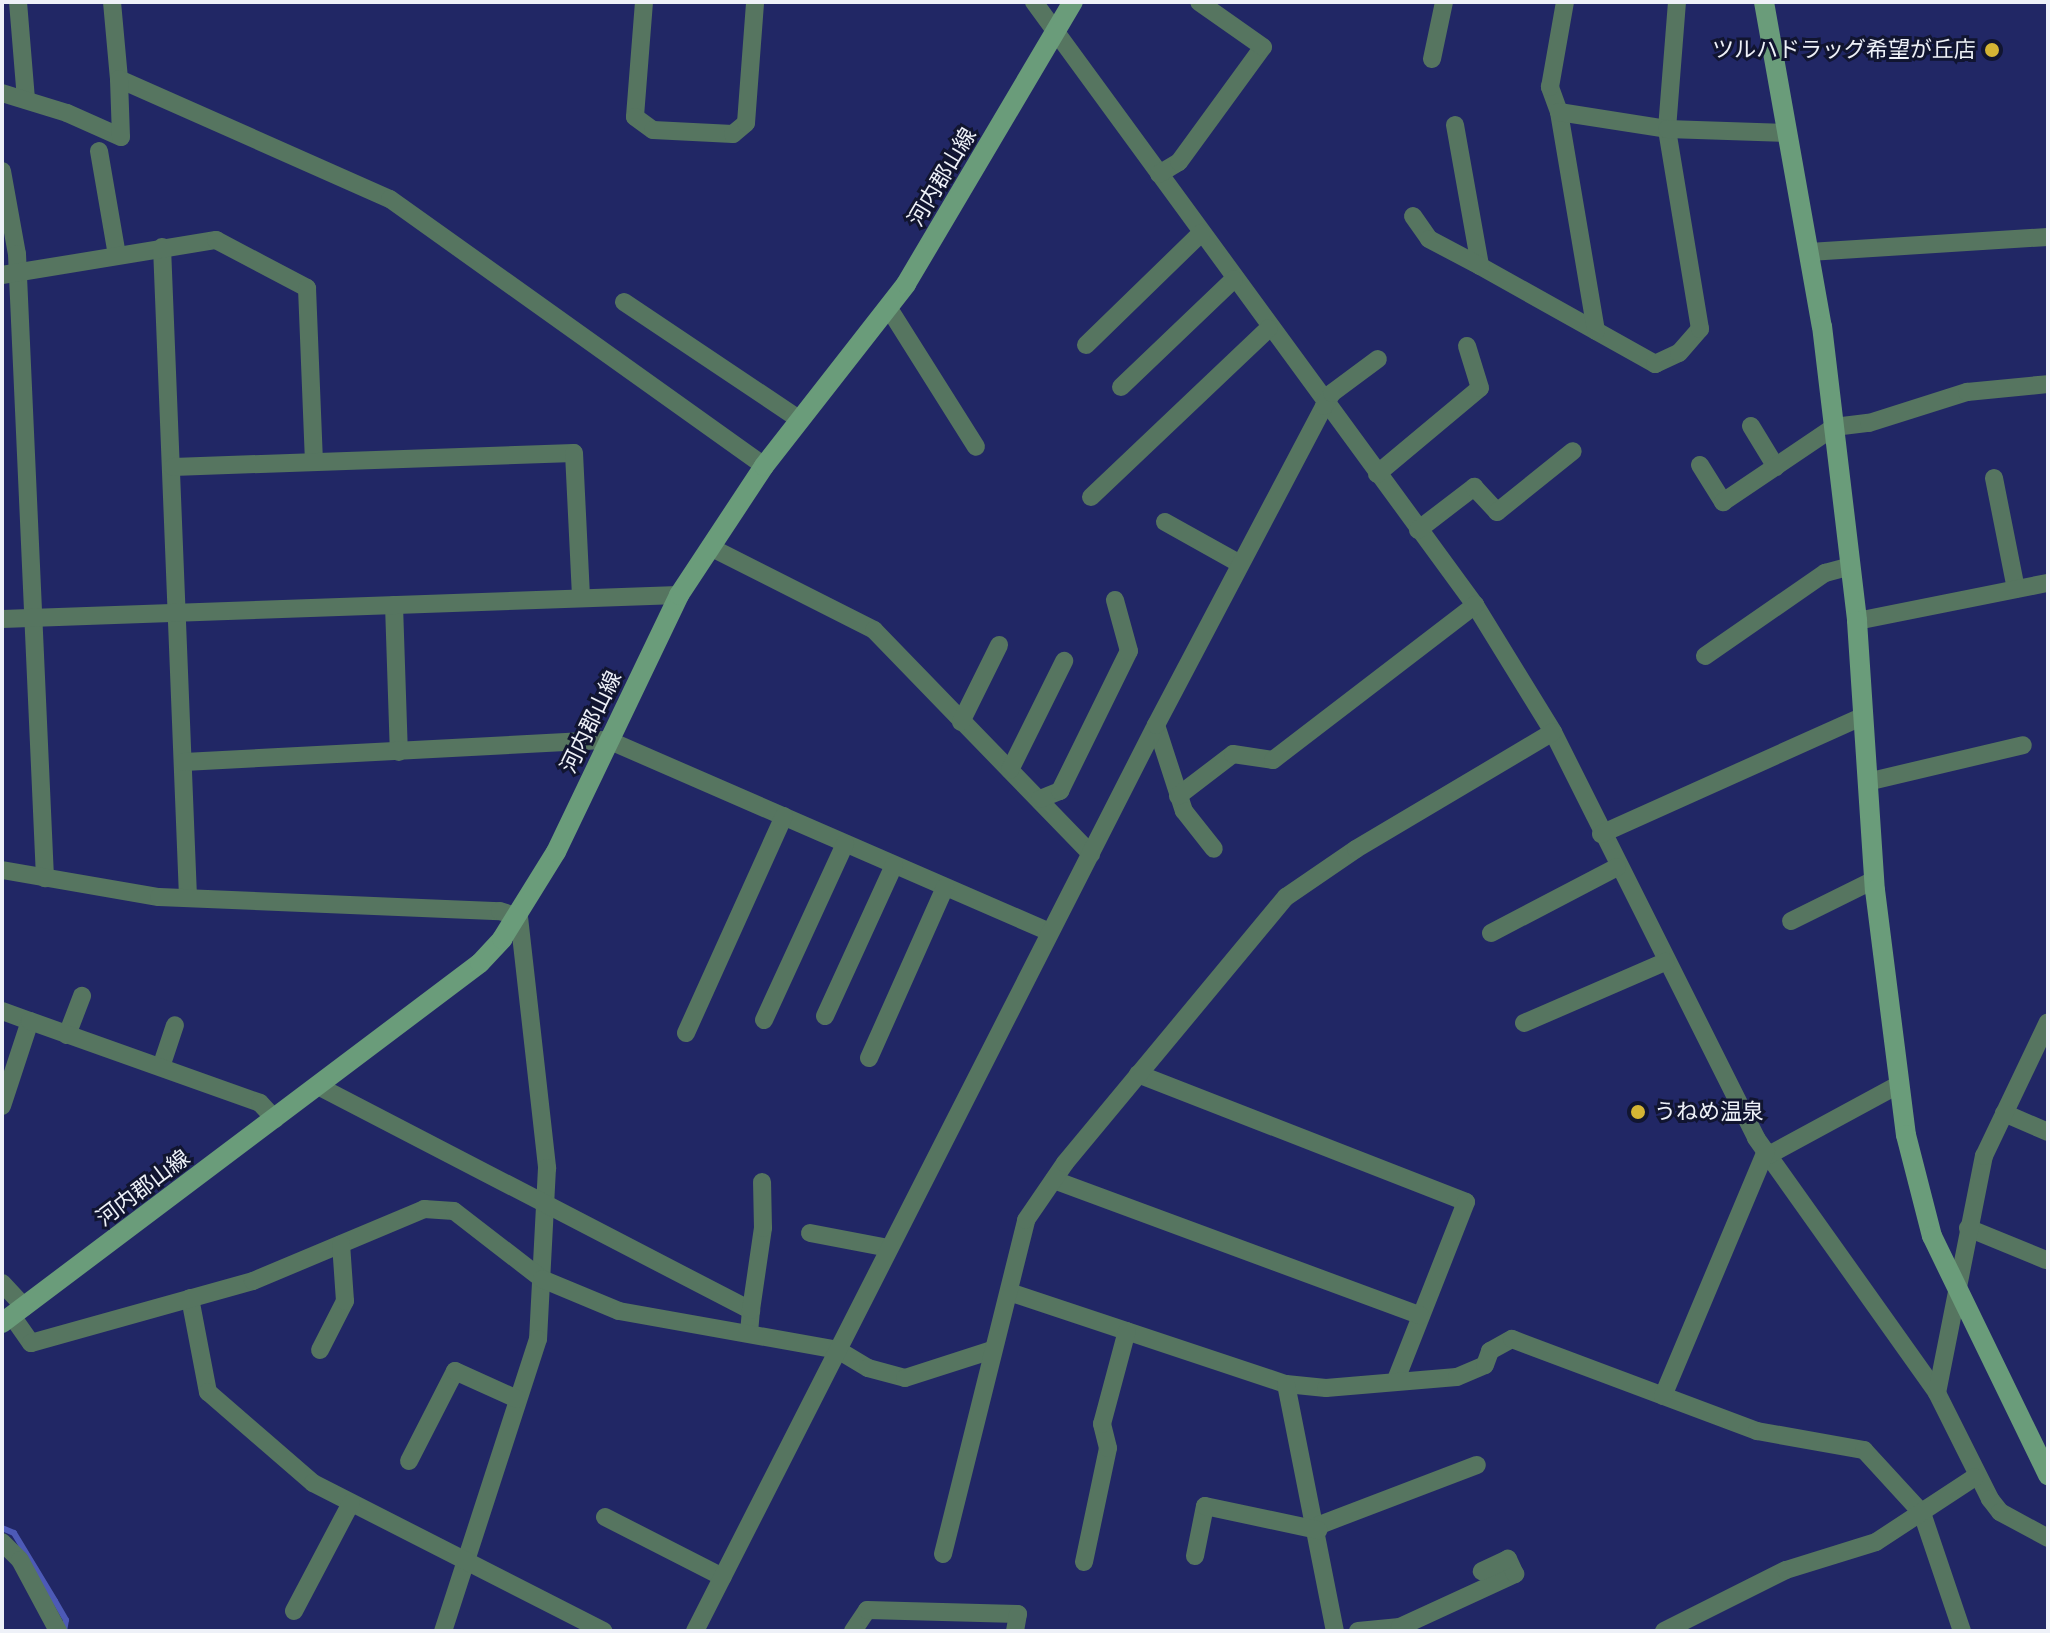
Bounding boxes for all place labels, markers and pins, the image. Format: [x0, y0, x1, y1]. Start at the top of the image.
place label: ツルハドラッグ希望が丘店 [1712, 37, 1976, 63]
marker: ツルハドラッグ希望が丘店 [1983, 41, 2001, 59]
place label: うねめ温泉 [1654, 1099, 1764, 1125]
marker: うねめ温泉 [1629, 1103, 1647, 1121]

